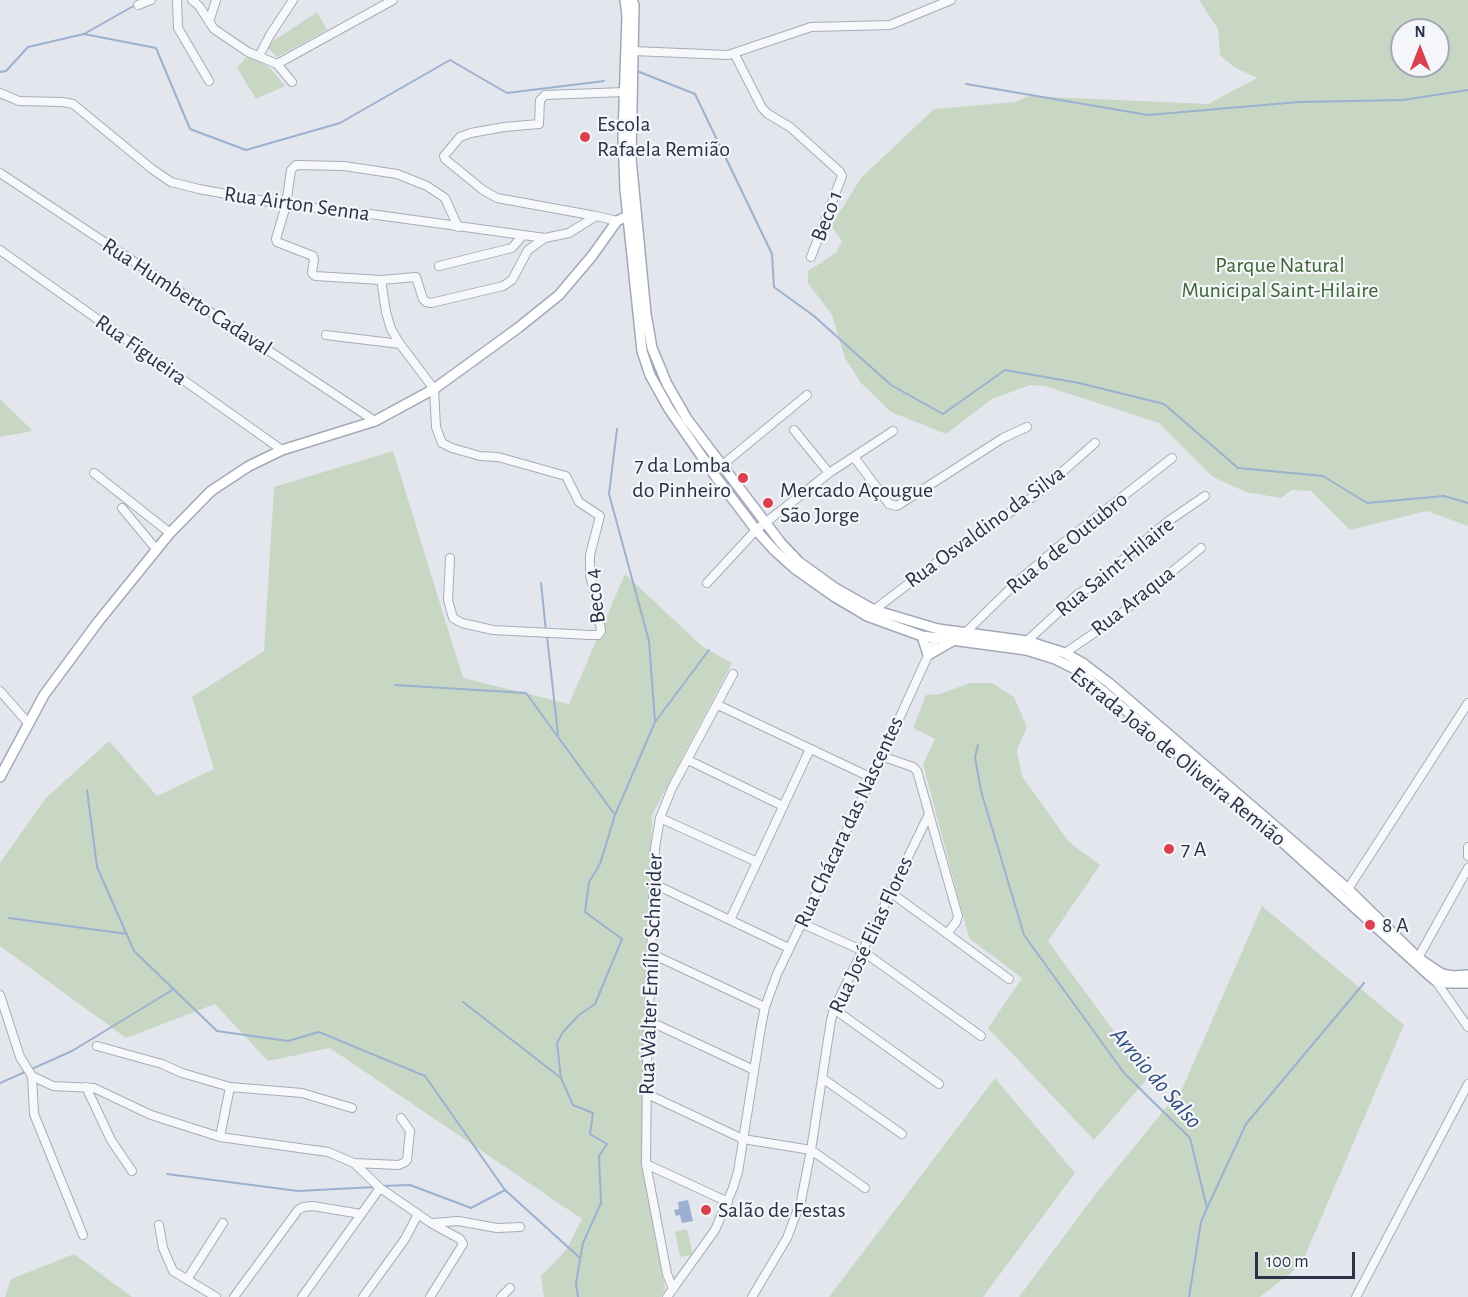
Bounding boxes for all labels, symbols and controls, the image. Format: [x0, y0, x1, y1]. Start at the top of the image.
north arrow [1390, 18, 1450, 78]
text: N [1414, 24, 1426, 40]
place label: Escola Rafaela Remião [597, 111, 730, 162]
marker: Escola Rafaela Remião [578, 130, 592, 144]
street label: Rua Airton Senna [222, 181, 372, 227]
street label: Beco 1 [805, 187, 849, 245]
street label: Rua Humberto Cadaval [97, 232, 277, 362]
park label: Parque Natural Municipal Saint-Hilaire [1182, 252, 1378, 304]
street label: Rua Figueira [90, 309, 192, 391]
place label: 7 da Lomba do Pinheiro [632, 452, 731, 504]
street label: Rua Osvaldino da Silva [900, 460, 1070, 594]
marker: 7 da Lomba do Pinheiro [736, 471, 750, 485]
place label: Mercado Açougue São Jorge [780, 477, 933, 528]
street label: Rua 6 de Outubro [1001, 486, 1133, 600]
marker: Mercado Açougue São Jorge [761, 496, 775, 510]
street label: Rua Saint-Hilaire [1050, 511, 1180, 623]
street label: Rua Araqua [1086, 560, 1180, 642]
street label: Beco 4 [579, 567, 611, 625]
street label: Estrada João de Oliveira Remião [1065, 662, 1291, 852]
street label: Rua Chácara das Nascentes [788, 712, 910, 932]
place label: 7 A [1181, 836, 1207, 862]
marker: 7 A [1162, 842, 1176, 856]
street label: Rua José Elias Flores [823, 852, 919, 1018]
street label: Rua Walter Emílio Schneider [634, 853, 668, 1095]
place label: 8 A [1382, 912, 1409, 938]
marker: 8 A [1363, 918, 1377, 932]
water label: Arroio do Salso [1104, 1021, 1208, 1135]
place label: Salão de Festas [718, 1197, 846, 1223]
marker: Salão de Festas [699, 1203, 713, 1217]
scale bar [1258, 1240, 1358, 1278]
text: 100 m [1266, 1253, 1309, 1271]

